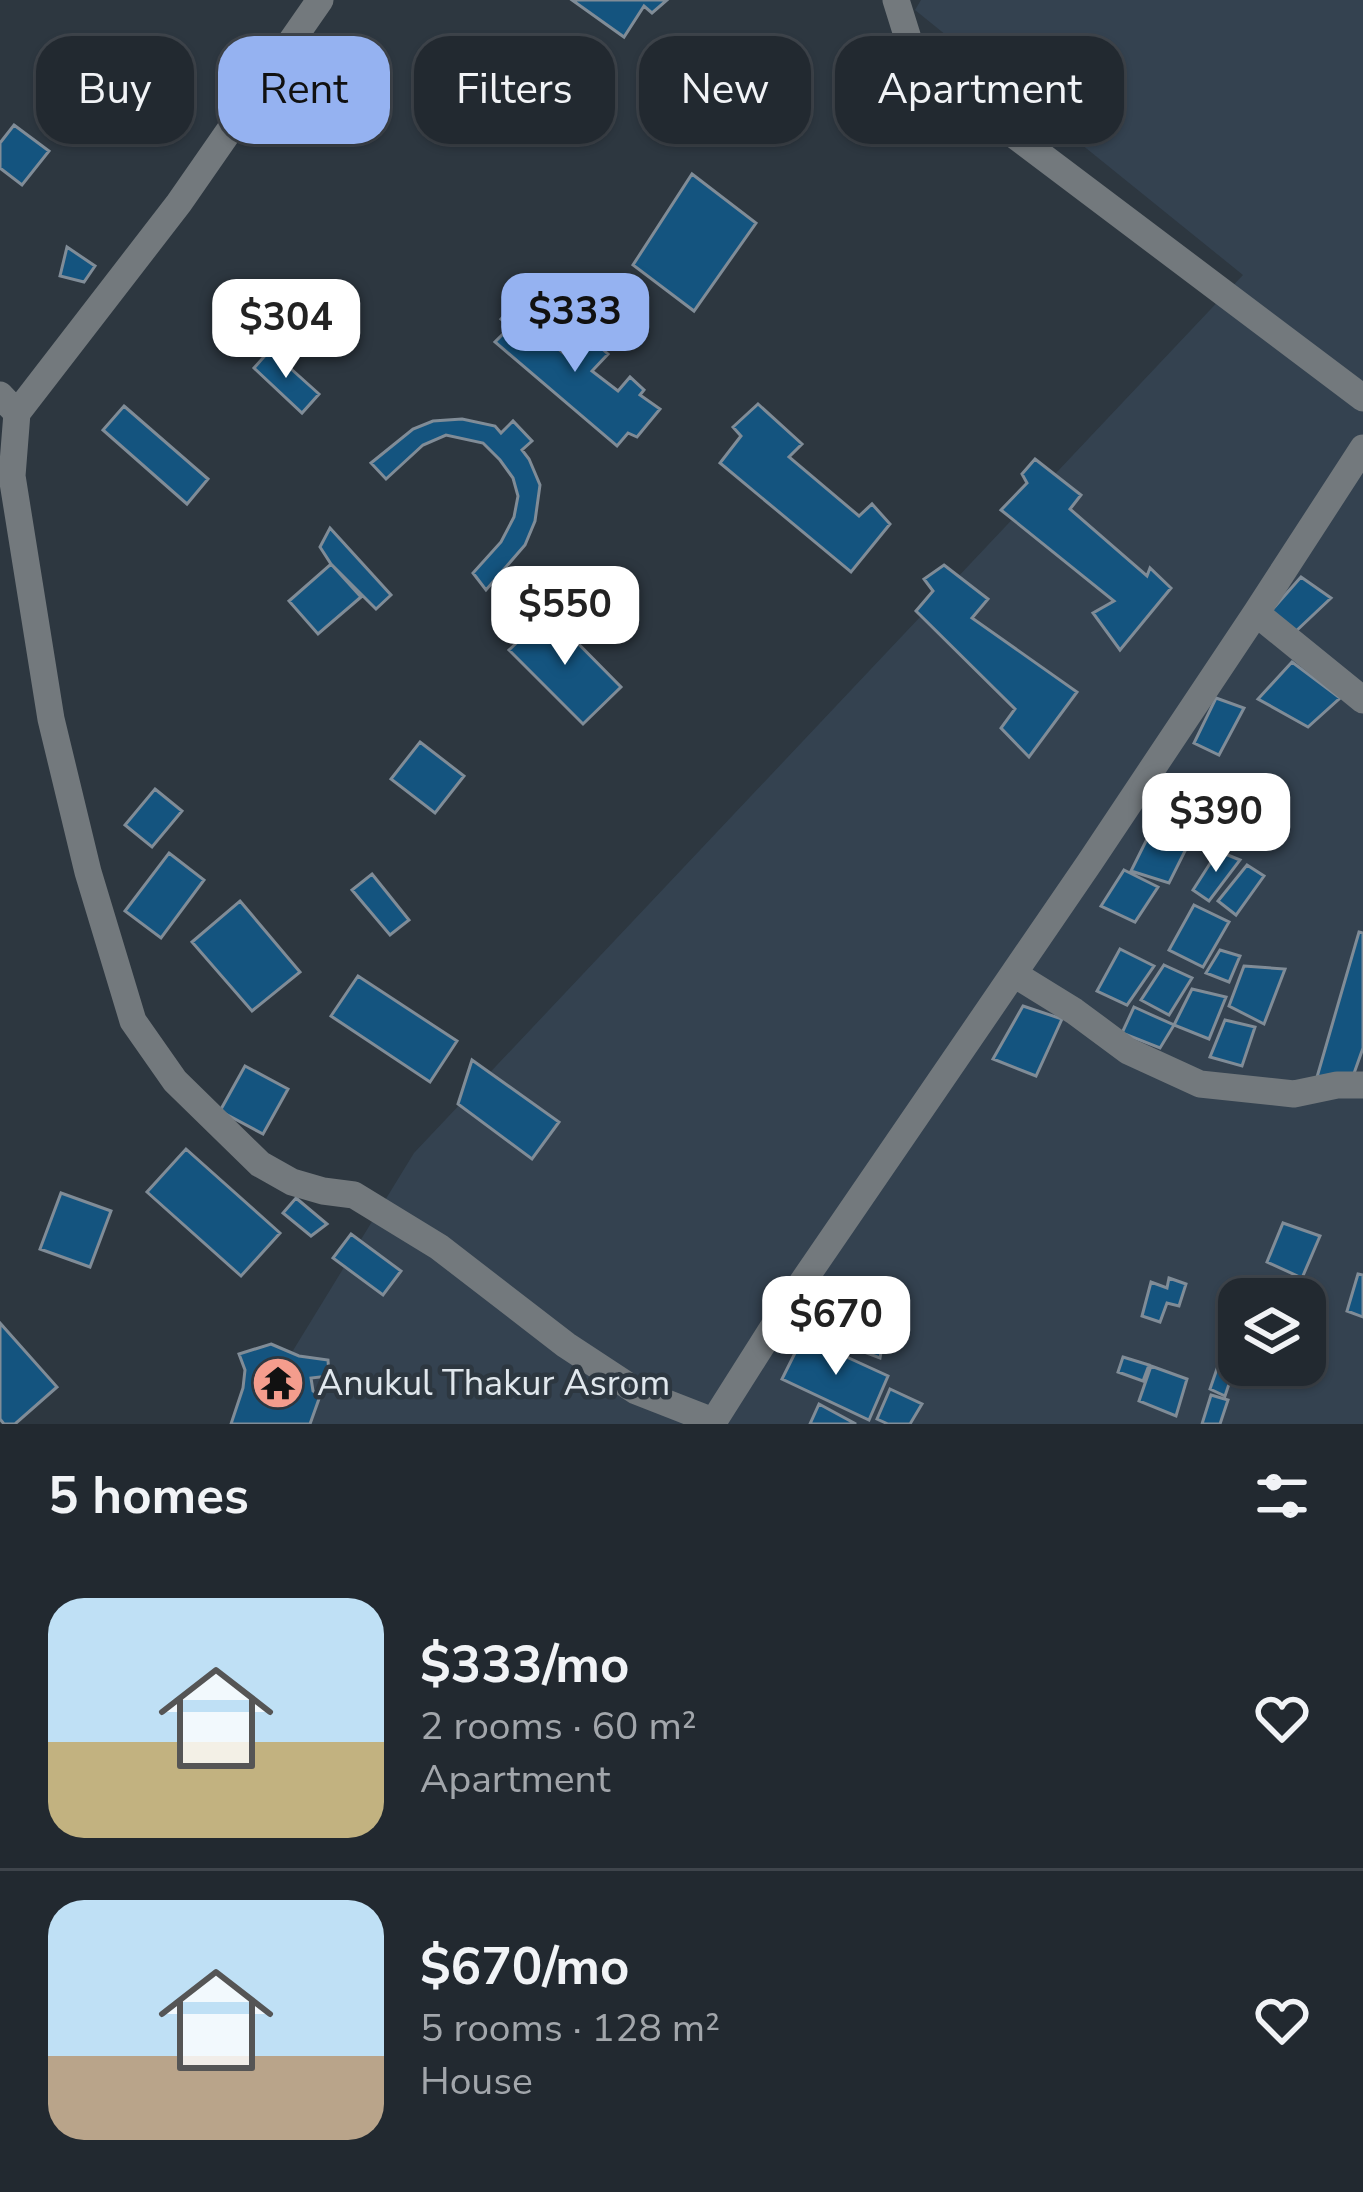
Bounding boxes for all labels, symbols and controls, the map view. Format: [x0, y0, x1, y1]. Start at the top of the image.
chip: Buy [36, 36, 194, 144]
chip: Rent [218, 36, 390, 144]
chip: Filters [414, 36, 615, 144]
chip: New [639, 36, 811, 144]
chip: Apartment [835, 36, 1124, 144]
pin: $333 [504, 273, 646, 375]
pin: $304 [215, 279, 357, 381]
text: $333 [528, 285, 622, 338]
text: $304 [239, 291, 333, 344]
pin: $550 [494, 566, 636, 668]
text: $550 [518, 578, 612, 631]
pin: $390 [1145, 773, 1287, 875]
text: $390 [1169, 785, 1263, 838]
pin: $670 [765, 1276, 907, 1378]
map controls [1218, 1278, 1326, 1386]
button: layers [1218, 1278, 1326, 1386]
text: $670 [789, 1288, 883, 1341]
temple icon: Anukul Thakur Asrom [250, 1355, 306, 1411]
place label: Anukul Thakur Asrom [317, 1359, 670, 1408]
text: 5 homes [48, 1461, 249, 1531]
icon: filters [1249, 1463, 1315, 1529]
text: $333/mo [420, 1630, 629, 1700]
icon: home [144, 1646, 288, 1790]
icon: heart [1249, 1685, 1315, 1751]
text: 2 rooms · 60 m² [420, 1700, 697, 1753]
text: Apartment [420, 1753, 610, 1806]
text: $670/mo [420, 1932, 629, 2002]
icon: home [144, 1948, 288, 2092]
icon: heart [1249, 1987, 1315, 2053]
text: 5 rooms · 128 m² [420, 2002, 720, 2055]
text: House [420, 2055, 533, 2108]

